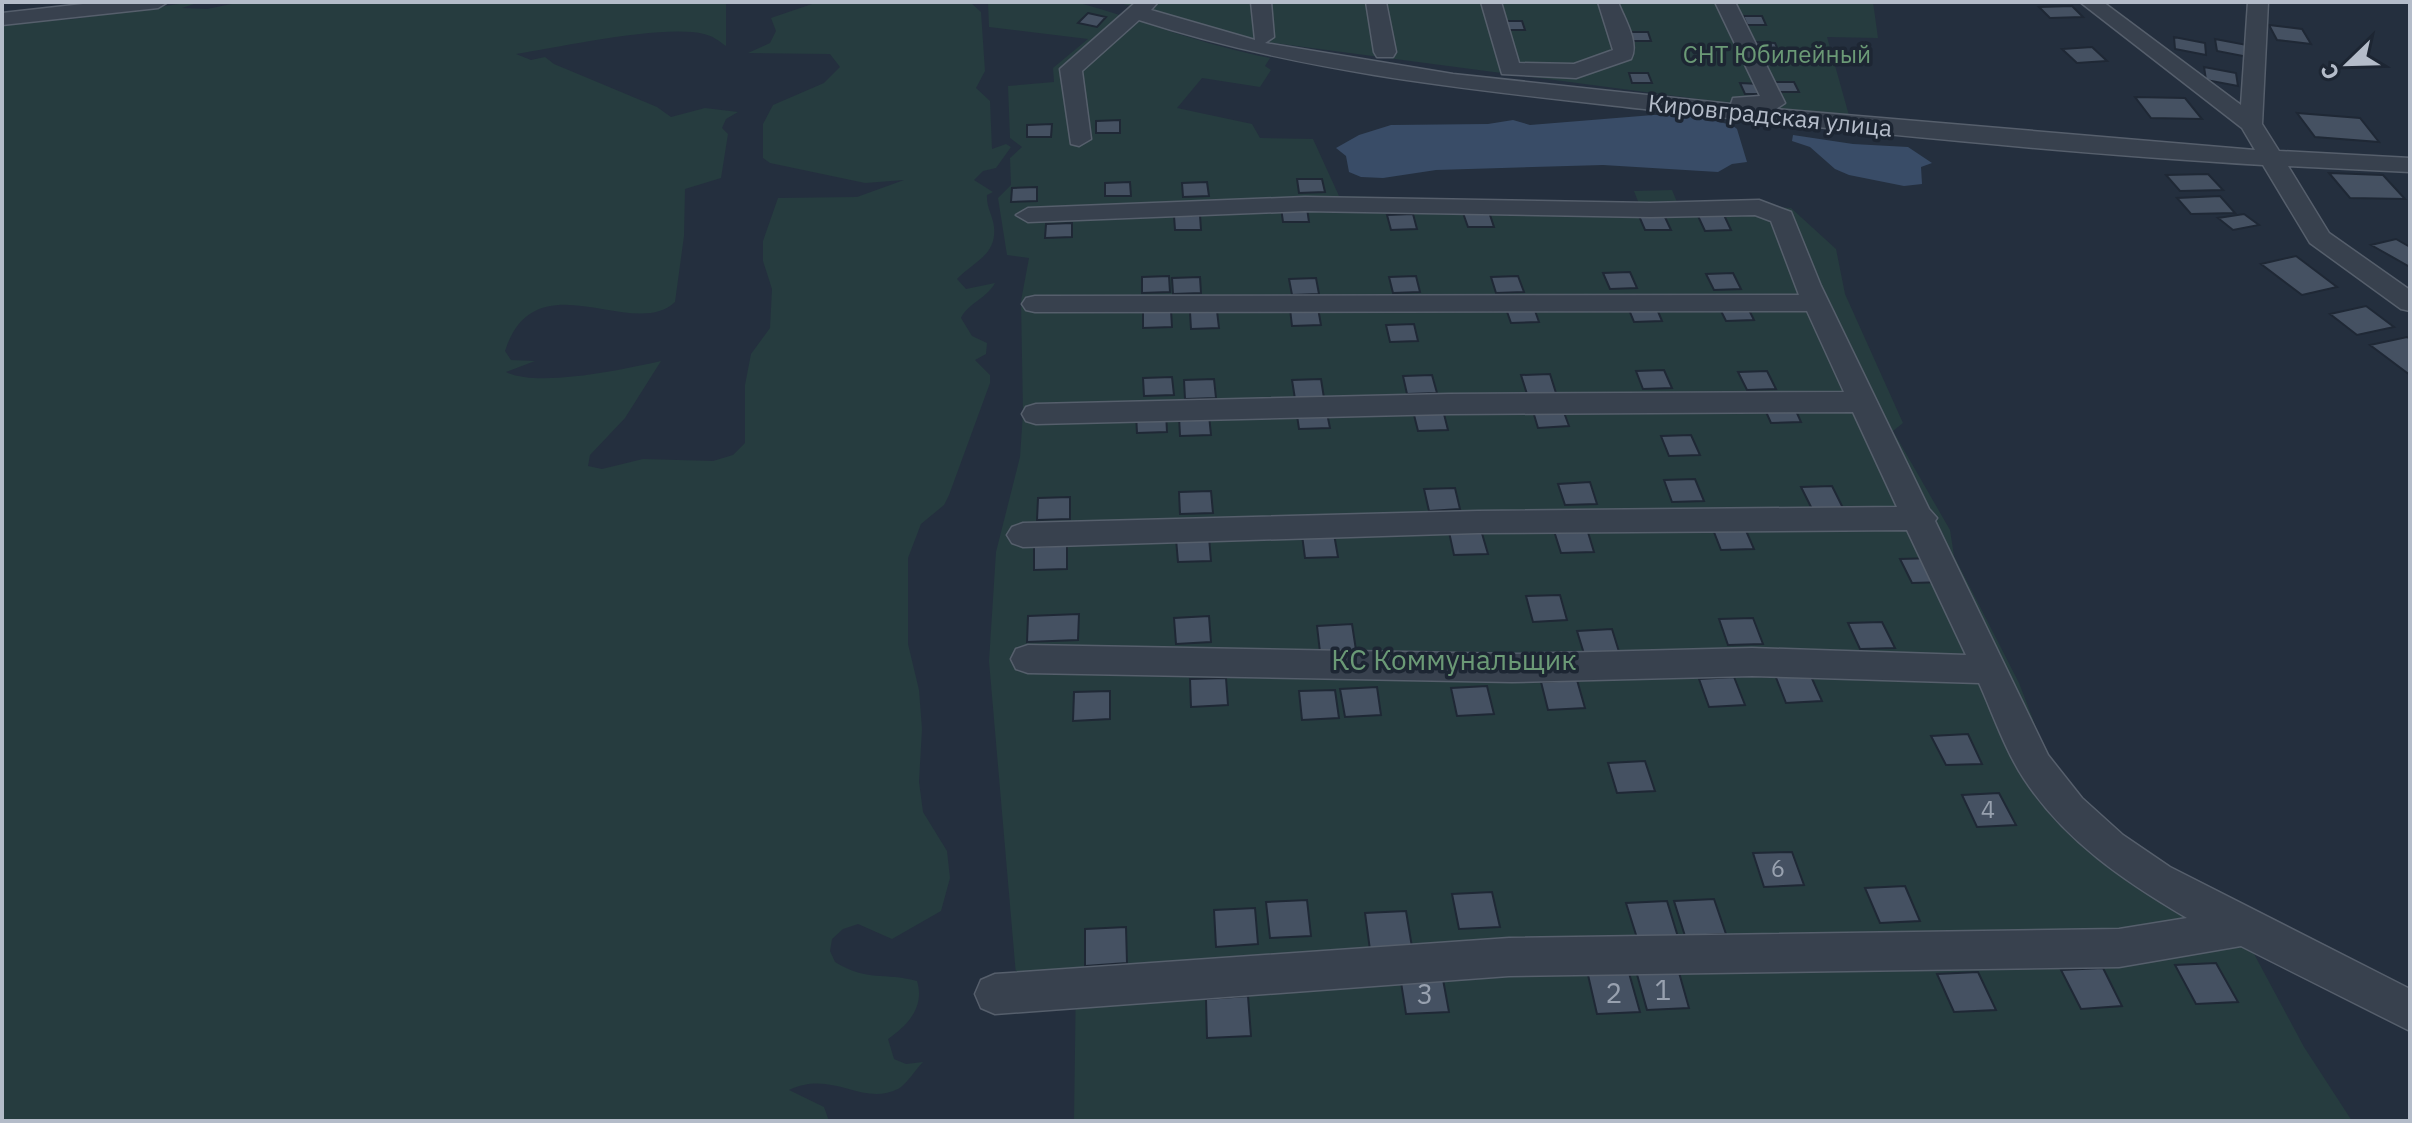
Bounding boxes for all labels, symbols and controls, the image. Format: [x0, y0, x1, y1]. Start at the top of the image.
north arrow [2308, 24, 2388, 104]
park label: СНТ Юбилейный [1683, 38, 1871, 70]
text: С [2313, 60, 2345, 84]
street label: Кировградская улица [1646, 86, 1894, 144]
park label: КС Коммунальщик [1331, 641, 1577, 678]
house number: 4 [1981, 793, 1995, 825]
house number: 6 [1771, 852, 1785, 884]
house number: 1 [1655, 971, 1671, 1008]
house number: 2 [1606, 974, 1622, 1011]
house number: 3 [1417, 975, 1433, 1012]

